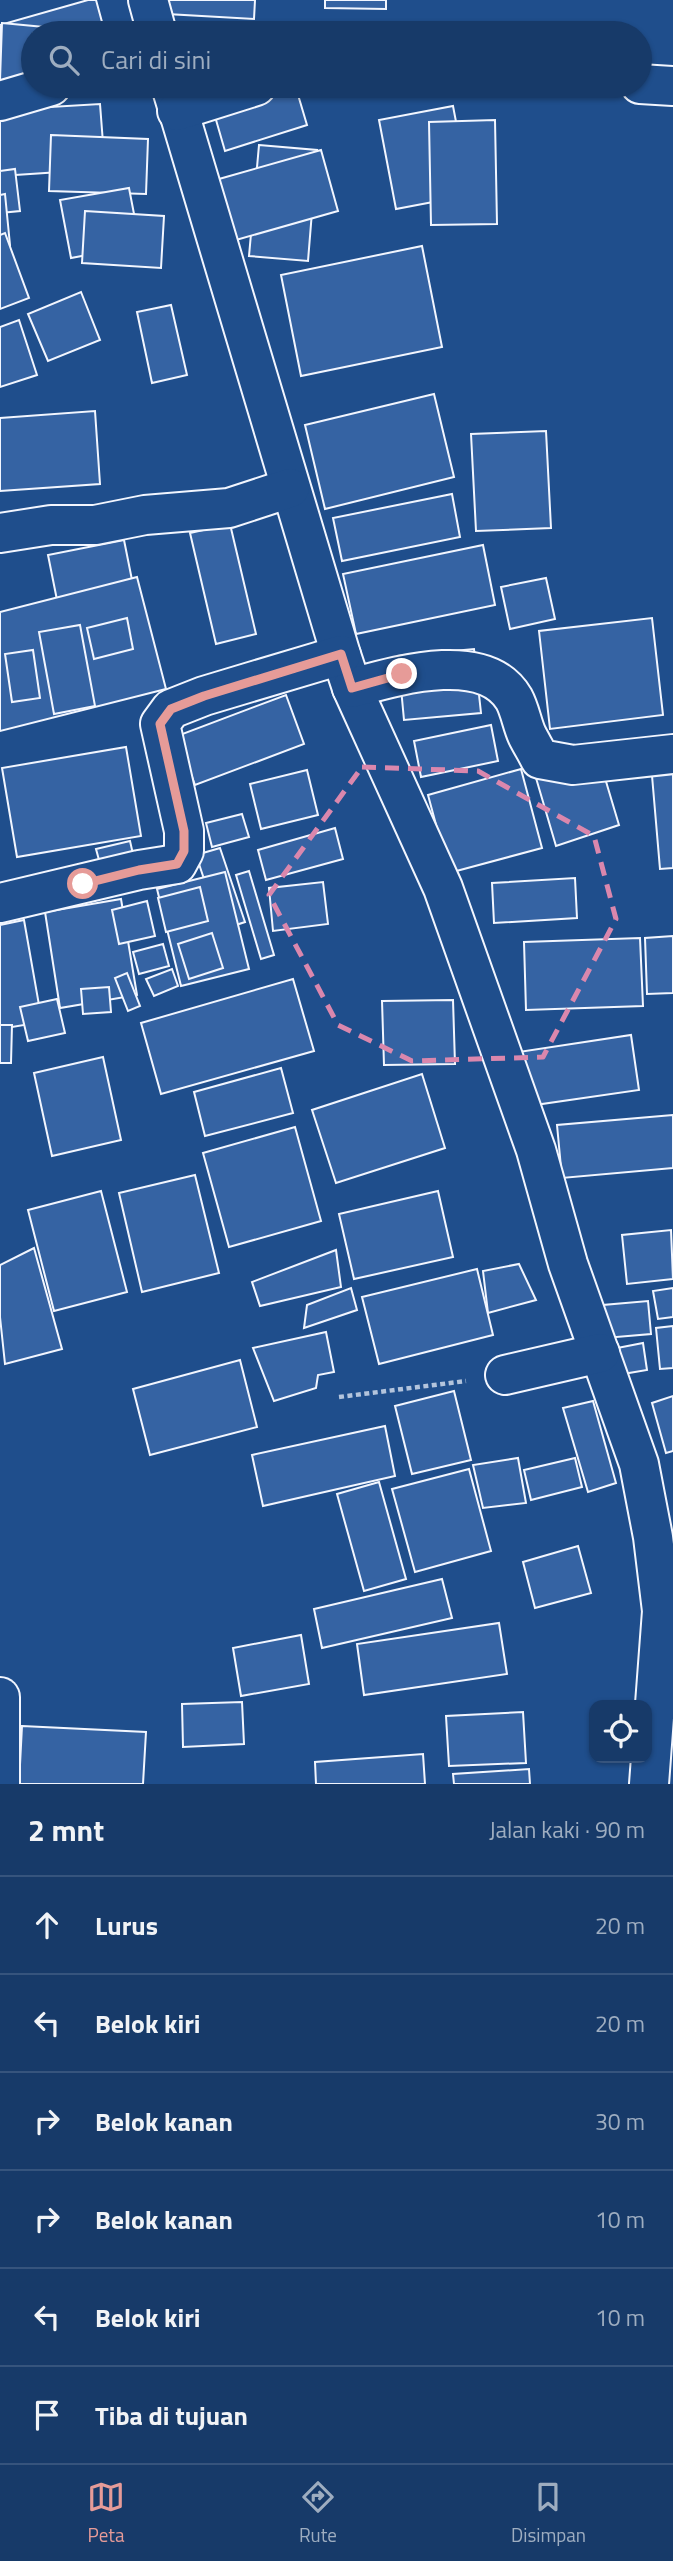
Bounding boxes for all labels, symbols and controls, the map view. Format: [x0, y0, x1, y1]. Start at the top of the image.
search box [21, 21, 652, 98]
text: Cari di sini [101, 40, 211, 79]
icon: search [45, 41, 83, 79]
route end [386, 658, 417, 689]
route start [67, 868, 98, 899]
map controls [589, 1700, 652, 1763]
button: locate [589, 1700, 652, 1763]
text: 2 mnt [28, 1807, 104, 1853]
text: Jalan kaki · 90 m [489, 1812, 645, 1847]
icon: ahead [28, 1906, 66, 1944]
text: Lurus [95, 1906, 158, 1945]
text: 20 m [595, 1908, 645, 1943]
icon: left [28, 2004, 66, 2042]
text: Belok kiri [95, 2004, 201, 2043]
text: 20 m [595, 2006, 645, 2041]
icon: right [28, 2102, 66, 2140]
text: Belok kanan [95, 2102, 233, 2141]
text: 30 m [595, 2104, 645, 2139]
icon: right [28, 2200, 66, 2238]
text: Belok kanan [95, 2200, 233, 2239]
text: 10 m [595, 2202, 645, 2237]
icon: left [28, 2298, 66, 2336]
text: Belok kiri [95, 2298, 201, 2337]
text: 10 m [595, 2300, 645, 2335]
icon: arrive [28, 2396, 66, 2434]
text: Tiba di tujuan [95, 2396, 248, 2435]
tab: Peta [87, 2478, 125, 2549]
tab: Rute [299, 2478, 337, 2549]
tab: Disimpan [511, 2478, 586, 2549]

